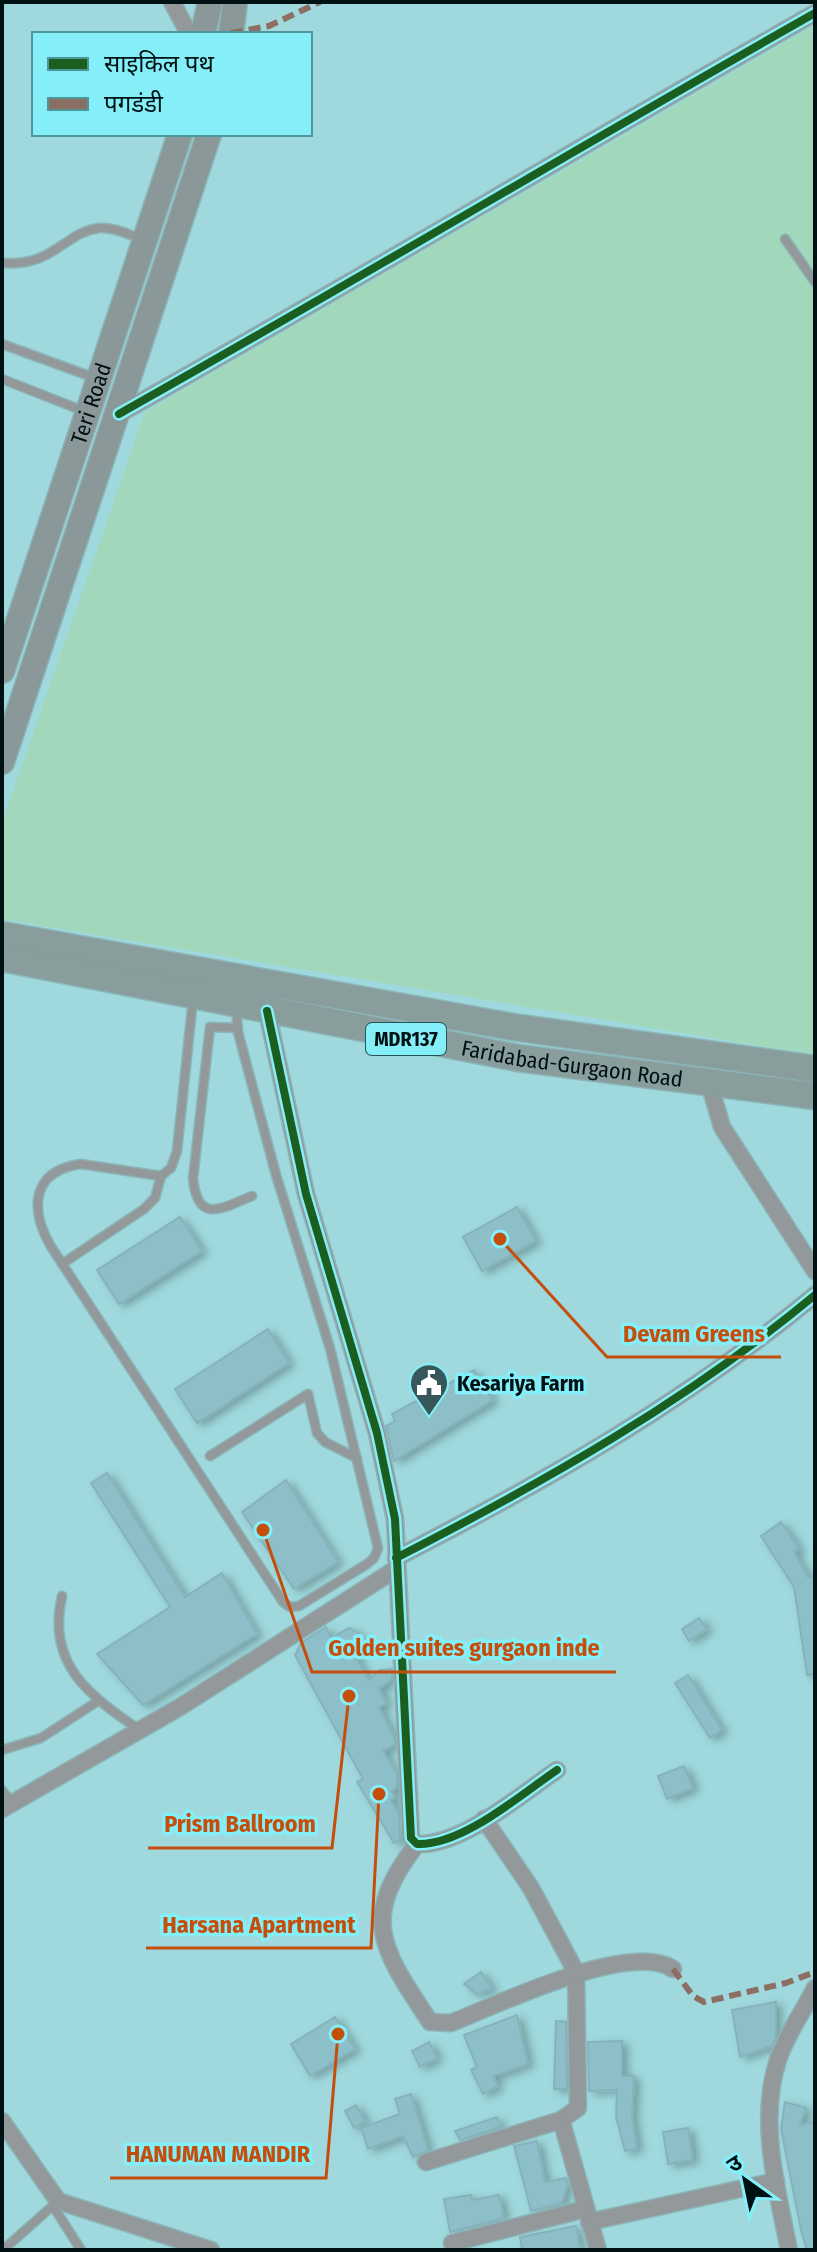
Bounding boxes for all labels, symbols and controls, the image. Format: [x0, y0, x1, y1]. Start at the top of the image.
legend [32, 32, 312, 136]
text: साइकिल पथ [104, 50, 214, 78]
text: पगडंडी [104, 90, 164, 118]
street label: Teri Road [65, 359, 117, 448]
road number: MDR137 [366, 1023, 446, 1055]
street label: Faridabad-Gurgaon Road [459, 1034, 684, 1093]
callout: Devam Greens [607, 1309, 781, 1357]
text: Devam Greens [623, 1320, 765, 1348]
public building icon: Kesariya Farm [408, 1362, 450, 1417]
place label: Kesariya Farm [457, 1370, 584, 1397]
callout: Golden suites gurgaon inde [312, 1624, 616, 1672]
text: Golden suites gurgaon inde [328, 1634, 600, 1662]
callout: Prism Ballroom [148, 1800, 332, 1848]
text: Prism Ballroom [164, 1810, 316, 1838]
callout: Harsana Apartment [146, 1900, 371, 1948]
text: Harsana Apartment [162, 1911, 356, 1939]
callout: HANUMAN MANDIR [110, 2130, 326, 2178]
text: HANUMAN MANDIR [126, 2140, 311, 2168]
north arrow [705, 2140, 785, 2220]
text: उ [722, 2148, 748, 2178]

